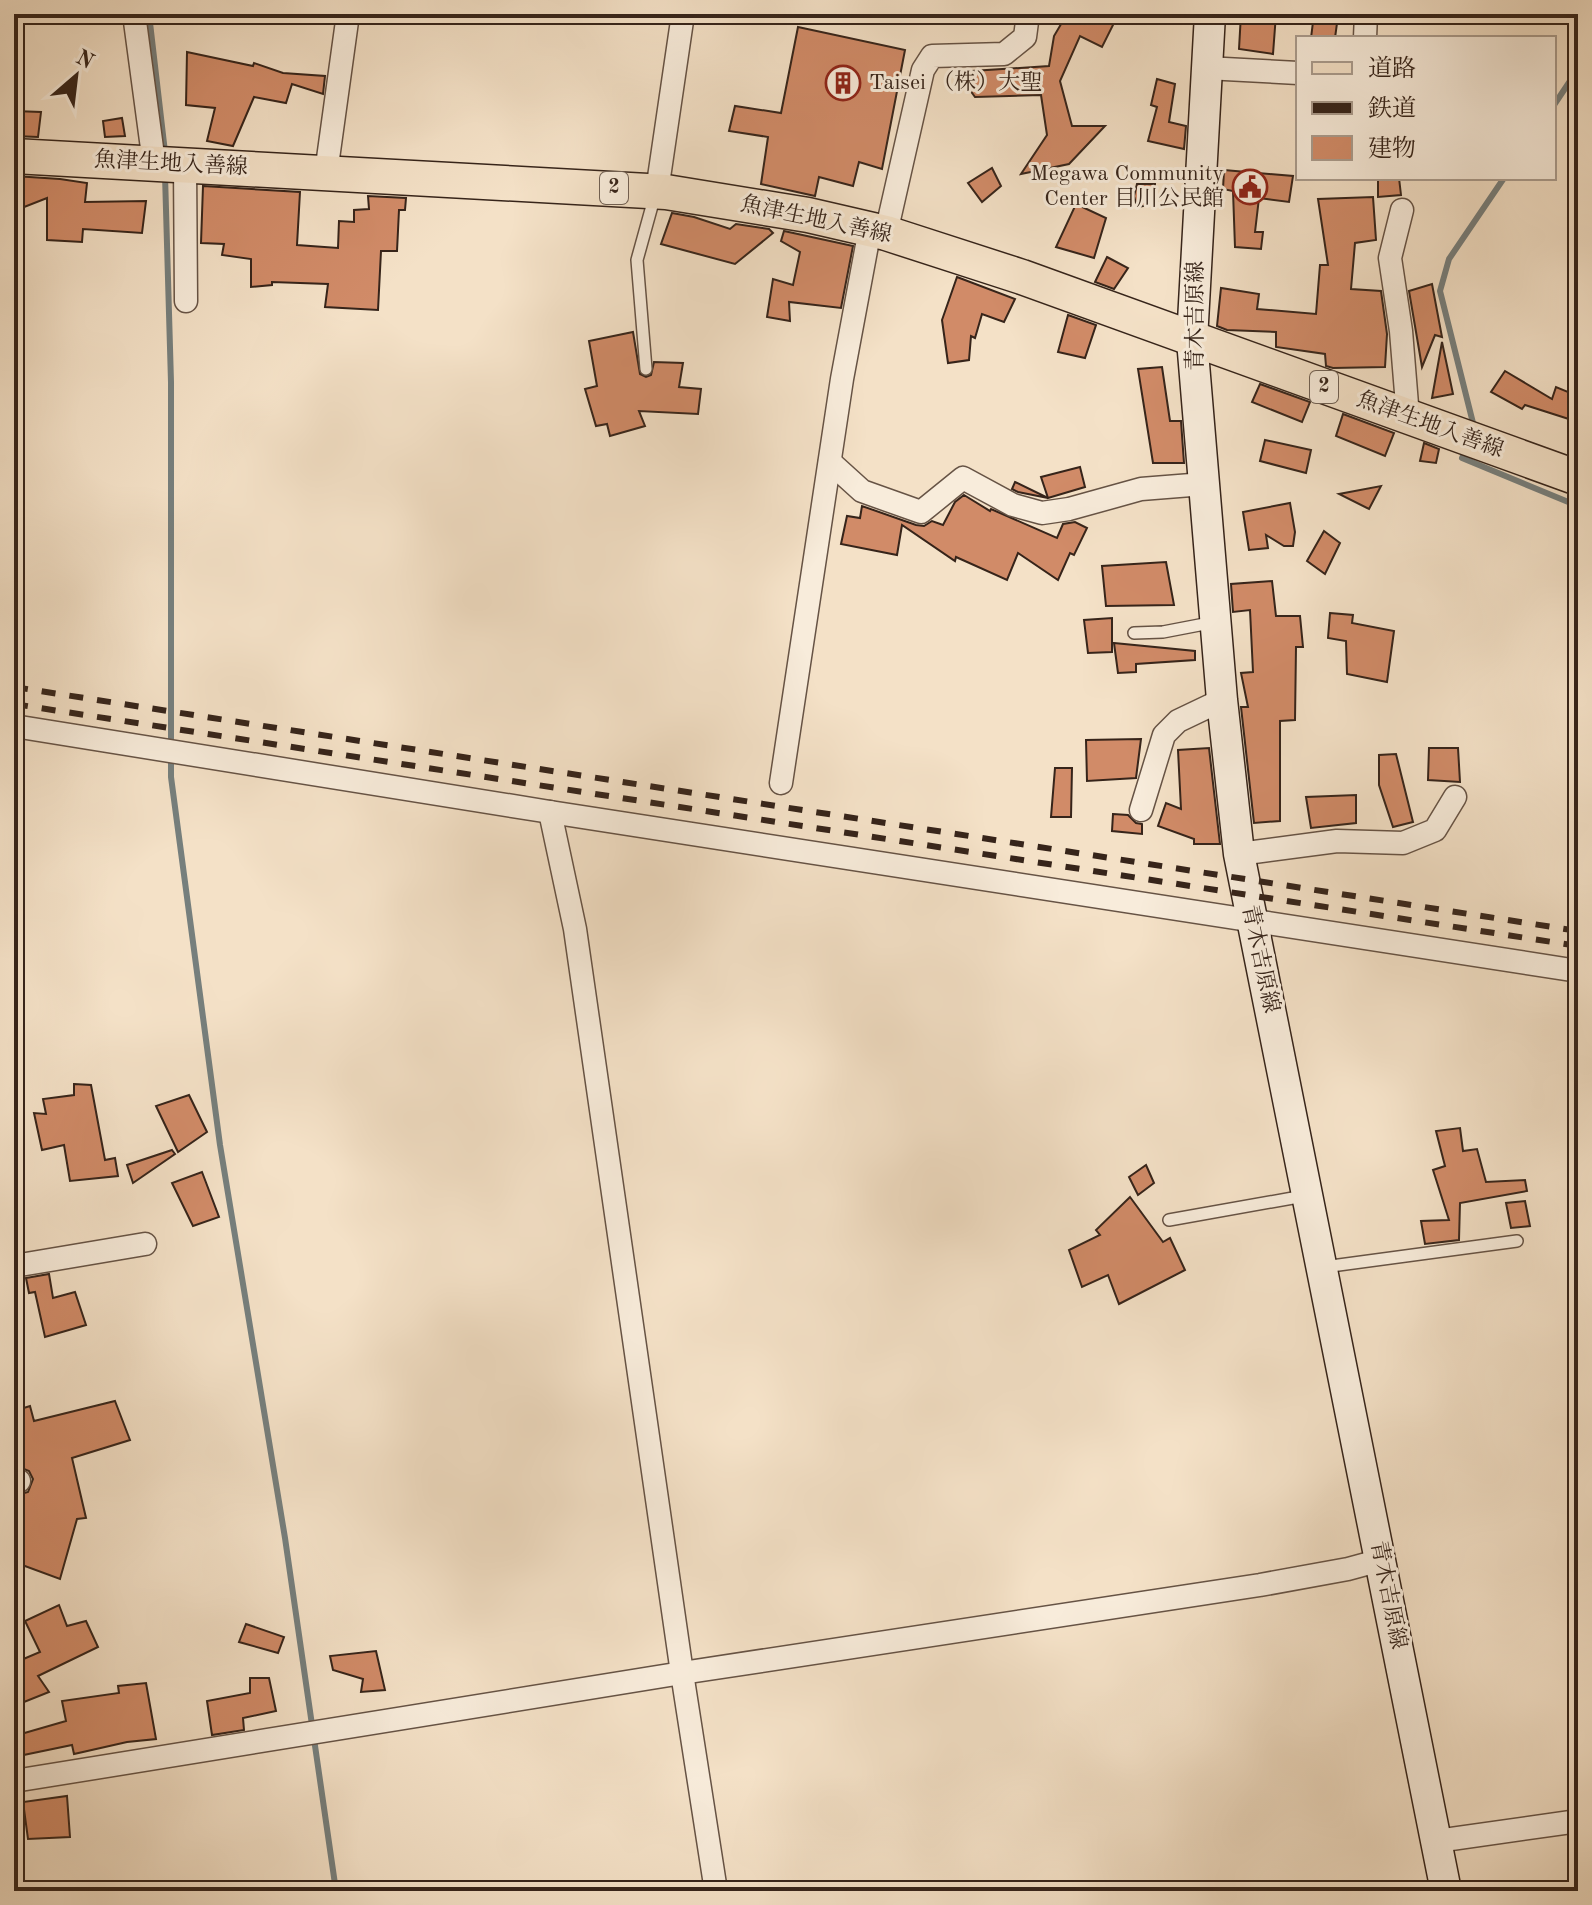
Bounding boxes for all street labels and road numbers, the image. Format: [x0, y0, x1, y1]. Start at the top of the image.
street label: 魚津生地入善線 [94, 147, 249, 179]
road number: 2 [600, 172, 628, 204]
street label: 魚津生地入善線 [738, 191, 894, 247]
street label: 青木吉原線 [1183, 261, 1207, 371]
road number: 2 [1310, 371, 1338, 403]
street label: 魚津生地入善線 [1354, 386, 1507, 462]
street label: 青木吉原線 [1238, 902, 1284, 1015]
street label: 青木吉原線 [1367, 1539, 1411, 1651]

